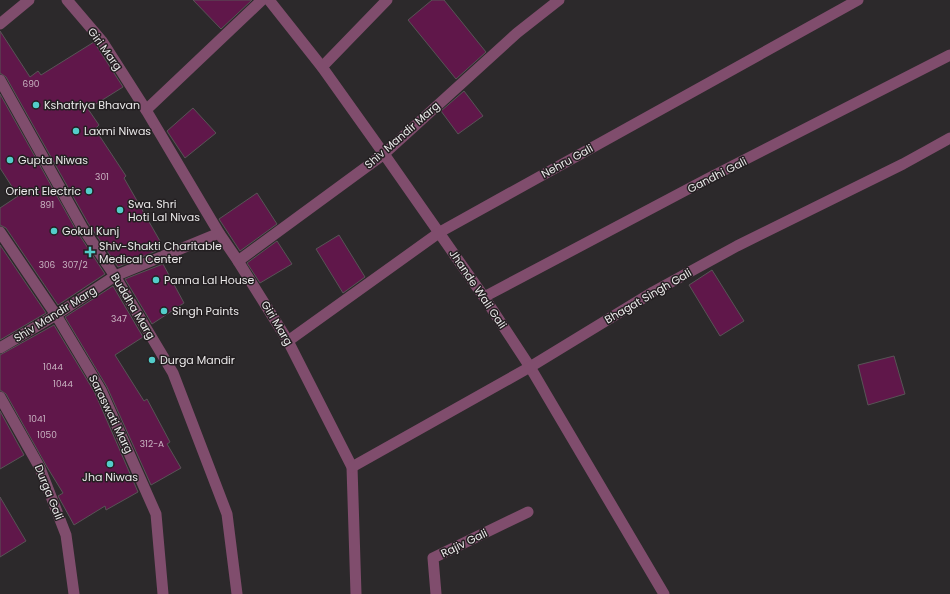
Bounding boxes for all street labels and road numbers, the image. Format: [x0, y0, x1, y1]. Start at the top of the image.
street label: Giri Marg [84, 24, 126, 74]
street label: Shiv Mandir Marg [361, 98, 443, 172]
street label: Nehru Gali [538, 140, 596, 182]
street label: Gandhi Gali [685, 153, 750, 197]
street label: Jhande Wali Gali [446, 246, 511, 332]
street label: Bhagat Singh Gali [602, 264, 695, 327]
street label: Buddha Marg [107, 270, 159, 342]
street label: Shiv Mandir Marg [11, 282, 99, 346]
street label: Giri Marg [257, 298, 297, 348]
street label: Saraswati Marg [85, 372, 137, 456]
street label: Durga Gali [31, 462, 67, 522]
street label: Rajiv Gali [438, 525, 490, 561]

